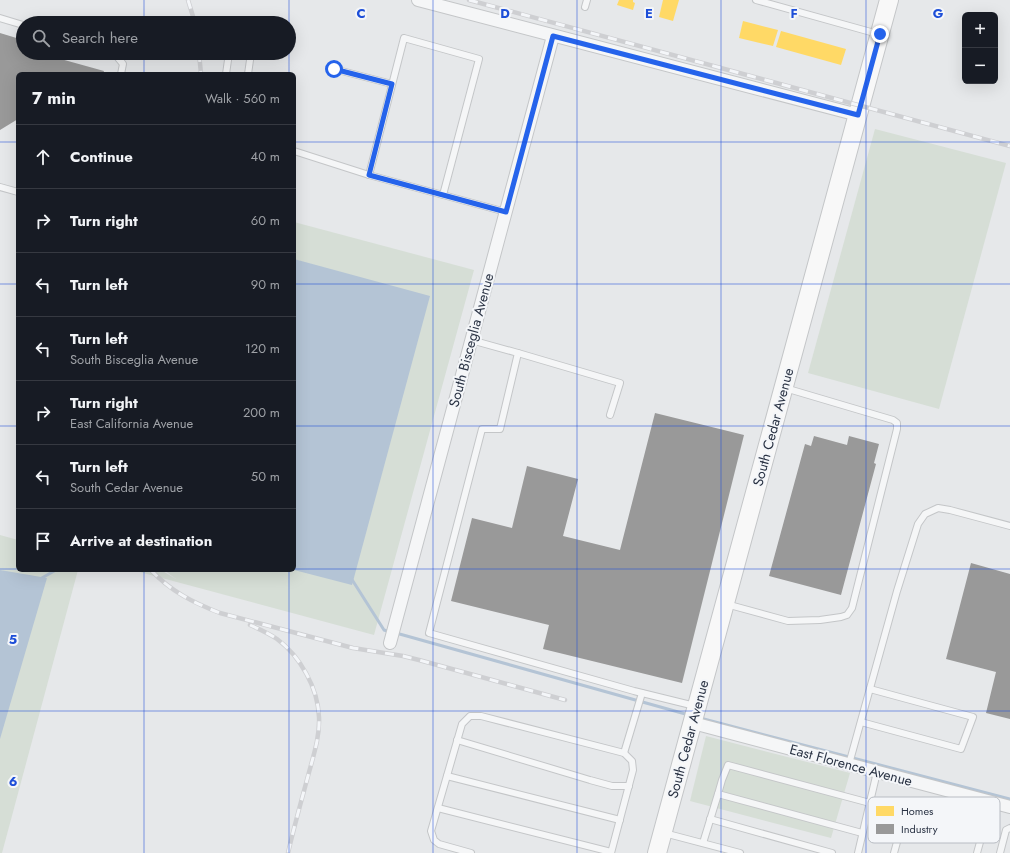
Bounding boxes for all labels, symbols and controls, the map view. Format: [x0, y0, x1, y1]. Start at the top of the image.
text: C [356, 4, 366, 23]
text: D [500, 4, 510, 23]
text: E [645, 4, 653, 23]
text: F [790, 4, 798, 23]
text: G [933, 4, 944, 23]
map controls [962, 12, 998, 84]
button: + [962, 12, 998, 48]
search box [16, 16, 296, 60]
route end [871, 25, 889, 43]
icon: search [30, 27, 52, 49]
text: Search here [62, 27, 138, 49]
button: − [962, 48, 998, 84]
route start [325, 60, 343, 78]
text: 7 min [32, 86, 76, 110]
text: Walk · 560 m [205, 89, 280, 108]
icon: ahead [32, 146, 54, 168]
text: Continue [70, 146, 133, 168]
text: 40 m [251, 147, 280, 166]
icon: right [32, 210, 54, 232]
text: Turn right [70, 210, 138, 232]
text: 60 m [251, 211, 280, 230]
street label: South Bisceglia Avenue [443, 271, 499, 409]
icon: left [32, 274, 54, 296]
text: Turn left [70, 274, 128, 296]
text: 90 m [251, 275, 280, 294]
text: Turn left [70, 328, 128, 350]
icon: left [32, 338, 54, 360]
text: 120 m [245, 339, 280, 358]
text: South Bisceglia Avenue [70, 350, 198, 369]
street label: South Cedar Avenue [748, 366, 798, 488]
text: Turn right [70, 392, 138, 414]
icon: right [32, 402, 54, 424]
text: 200 m [243, 403, 280, 422]
text: East California Avenue [70, 414, 193, 433]
text: Turn left [70, 456, 128, 478]
icon: left [32, 466, 54, 488]
text: 50 m [251, 467, 280, 486]
text: South Cedar Avenue [70, 478, 183, 497]
icon: arrive [32, 530, 54, 552]
text: Arrive at destination [70, 530, 212, 552]
text: 5 [9, 630, 17, 649]
street label: South Cedar Avenue [663, 678, 713, 800]
street label: East Florence Avenue [787, 739, 915, 791]
text: 6 [9, 772, 18, 791]
legend [868, 797, 1000, 843]
text: Homes [901, 803, 934, 819]
text: Industry [901, 821, 938, 837]

